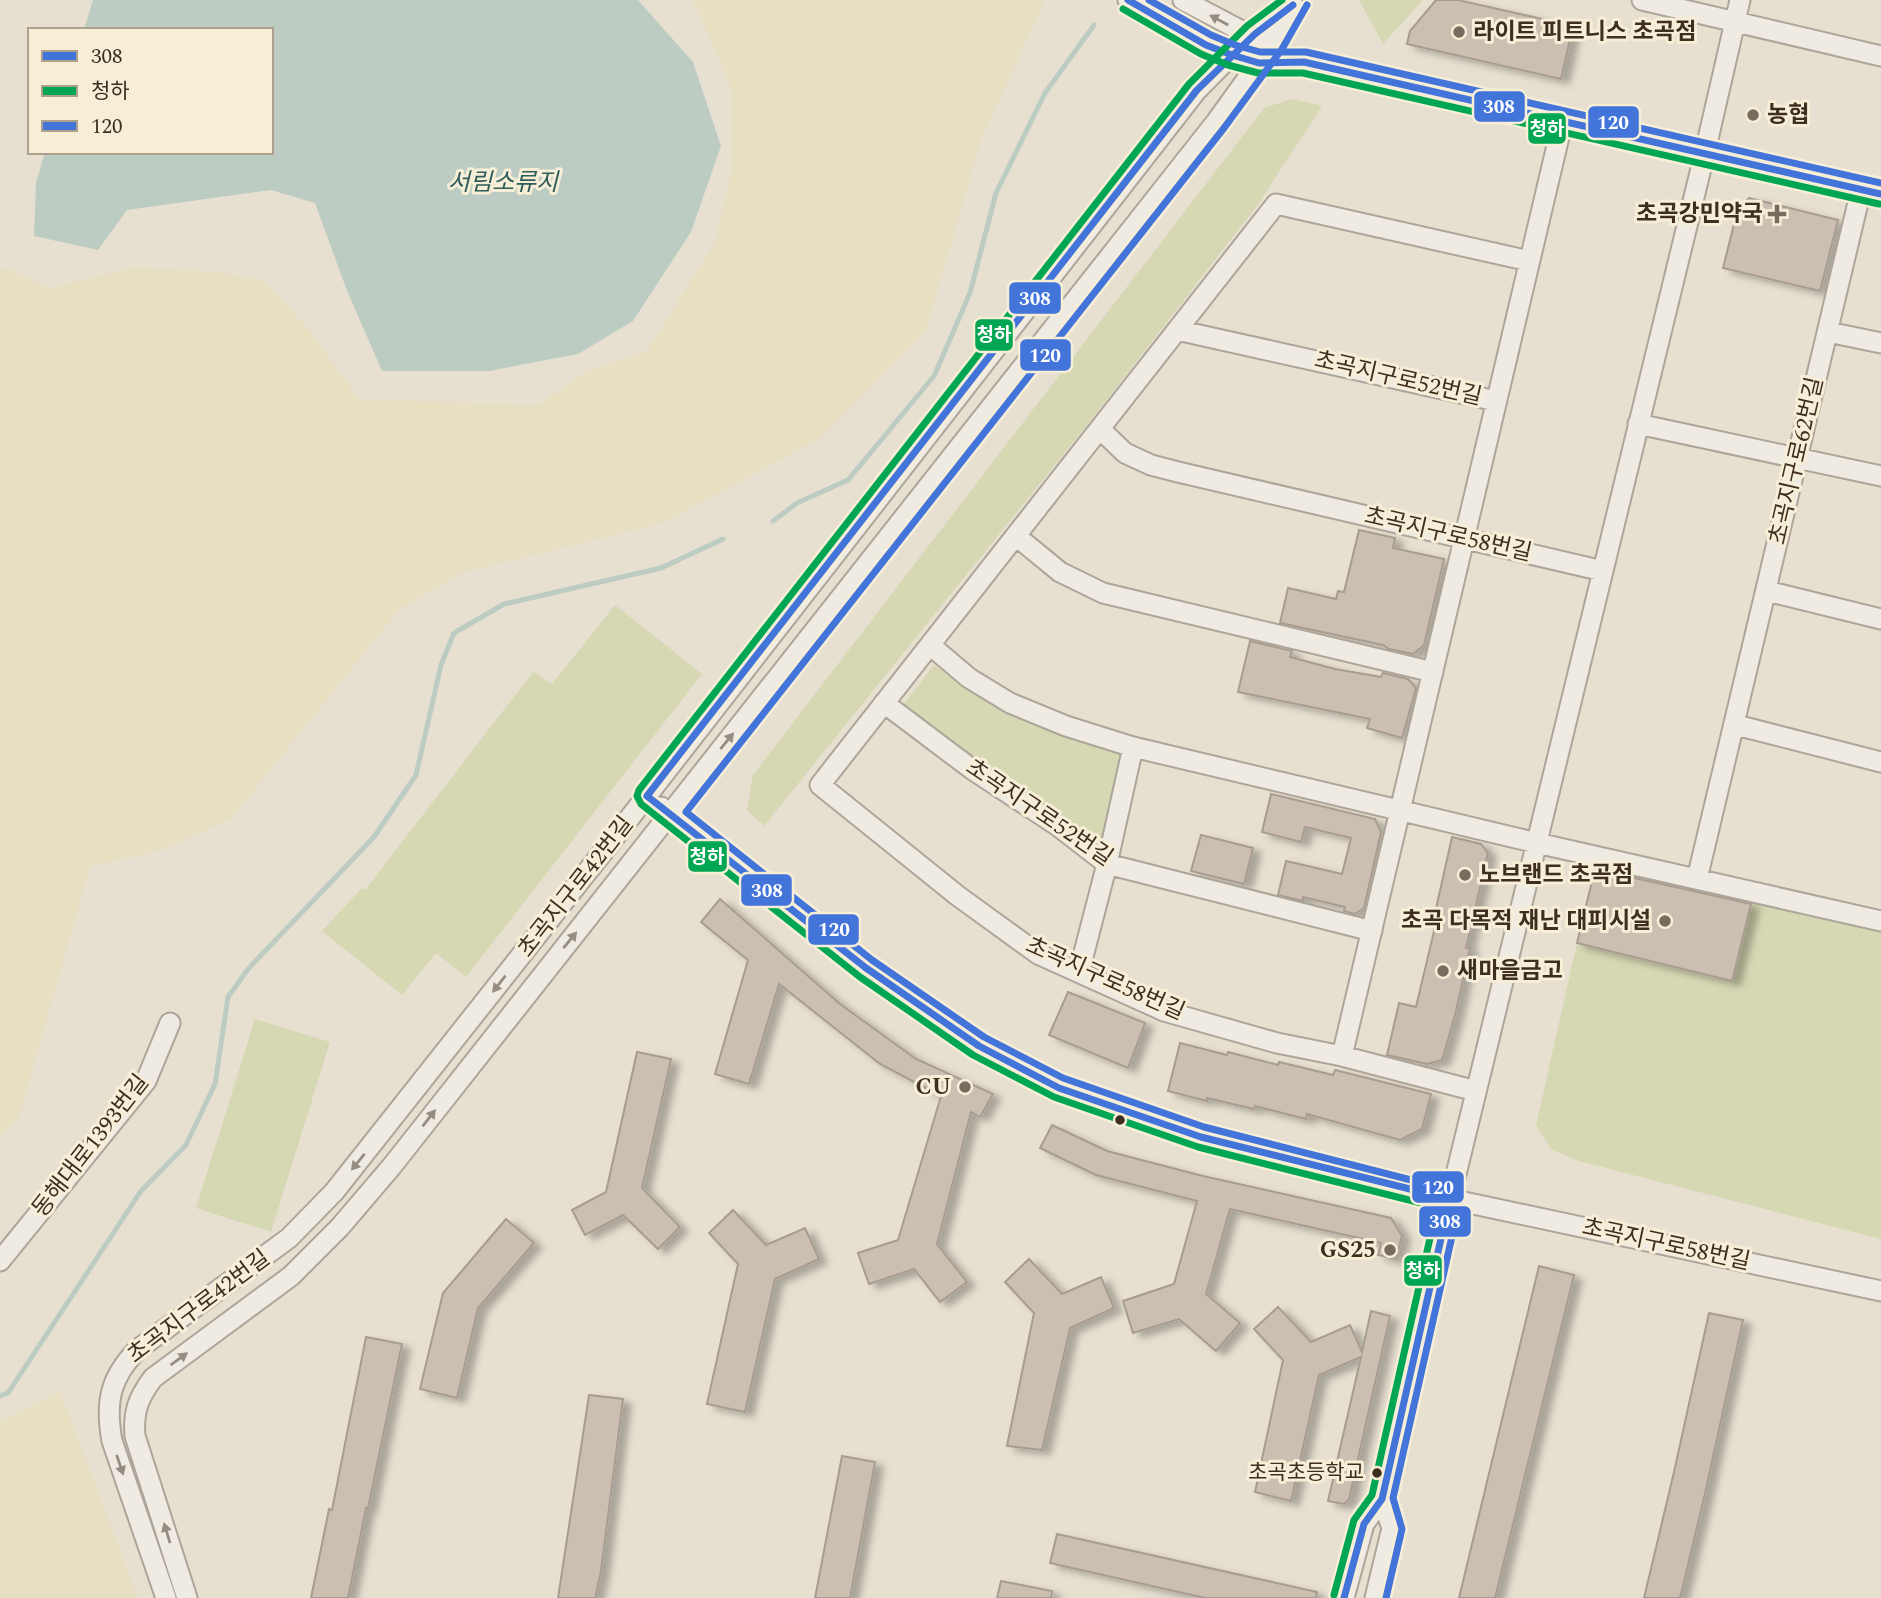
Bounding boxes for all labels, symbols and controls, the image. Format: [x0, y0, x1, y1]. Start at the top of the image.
one-way arrow [1209, 14, 1229, 25]
place label: 라이트 피트니스 초곡점 [1473, 15, 1696, 50]
marker: 라이트 피트니스 초곡점 [1451, 24, 1467, 40]
legend [28, 28, 273, 154]
text: 308 [91, 41, 123, 73]
text: 청하 [91, 76, 130, 108]
line badge: 308 [1473, 90, 1526, 123]
text: 308 [1483, 93, 1515, 122]
place label: 농협 [1767, 98, 1809, 133]
line badge: 120 [1587, 105, 1640, 139]
marker: 농협 [1745, 107, 1761, 123]
text: 120 [1597, 109, 1629, 138]
text: 120 [91, 111, 123, 143]
line badge: 청하 [1527, 112, 1567, 145]
text: 청하 [1530, 115, 1565, 144]
water label: 서림소류지 [448, 165, 560, 201]
place label: 초곡강민약국 [1636, 197, 1763, 232]
marker: 초곡강민약국 [1769, 206, 1785, 222]
line badge: 308 [1008, 281, 1062, 315]
text: 308 [1019, 285, 1051, 314]
line badge: 청하 [974, 318, 1014, 352]
text: 청하 [977, 321, 1012, 350]
line badge: 120 [1019, 338, 1072, 372]
text: 120 [1029, 342, 1061, 371]
street label: 초곡지구로52번길 [1311, 343, 1485, 415]
street label: 초곡지구로62번길 [1761, 374, 1833, 548]
street label: 초곡지구로58번길 [1361, 499, 1535, 571]
one-way arrow [720, 732, 735, 750]
street label: 초곡지구로52번길 [958, 751, 1120, 875]
street label: 초곡지구로42번길 [510, 809, 642, 965]
line badge: 청하 [687, 840, 728, 873]
text: 청하 [690, 843, 725, 872]
place label: 노브랜드 초곡점 [1479, 858, 1633, 893]
marker: 노브랜드 초곡점 [1457, 867, 1473, 883]
line badge: 308 [740, 873, 793, 907]
text: 308 [751, 877, 783, 906]
place label: 초곡 다목적 재난 대피시설 [1401, 904, 1651, 939]
line badge: 120 [807, 913, 860, 946]
marker: 초곡 다목적 재난 대피시설 [1657, 913, 1673, 929]
text: 120 [818, 916, 850, 945]
street label: 초곡지구로58번길 [1020, 928, 1190, 1030]
one-way arrow [562, 931, 577, 948]
place label: 새마을금고 [1457, 954, 1563, 989]
marker: 새마을금고 [1435, 963, 1451, 979]
one-way arrow [492, 975, 507, 993]
street label: 동해대로1393번길 [24, 1067, 158, 1225]
place label: CU [916, 1070, 951, 1105]
marker: CU [957, 1079, 973, 1095]
one-way arrow [421, 1109, 436, 1127]
unlabelled marker [1113, 1113, 1127, 1127]
one-way arrow [350, 1153, 365, 1171]
line badge: 120 [1411, 1170, 1465, 1204]
text: 120 [1422, 1174, 1454, 1203]
line badge: 308 [1418, 1205, 1472, 1238]
text: 308 [1429, 1208, 1461, 1237]
street label: 초곡지구로58번길 [1579, 1210, 1753, 1280]
place label: GS25 [1320, 1233, 1376, 1268]
street label: 초곡지구로42번길 [120, 1242, 278, 1372]
marker: GS25 [1382, 1242, 1398, 1258]
line badge: 청하 [1403, 1254, 1443, 1287]
text: 청하 [1406, 1257, 1441, 1286]
one-way arrow [169, 1352, 187, 1367]
one-way arrow [115, 1455, 126, 1476]
place label: 초곡초등학교 [1248, 1457, 1364, 1489]
marker: 초곡초등학교 [1370, 1466, 1384, 1480]
one-way arrow [162, 1522, 172, 1543]

